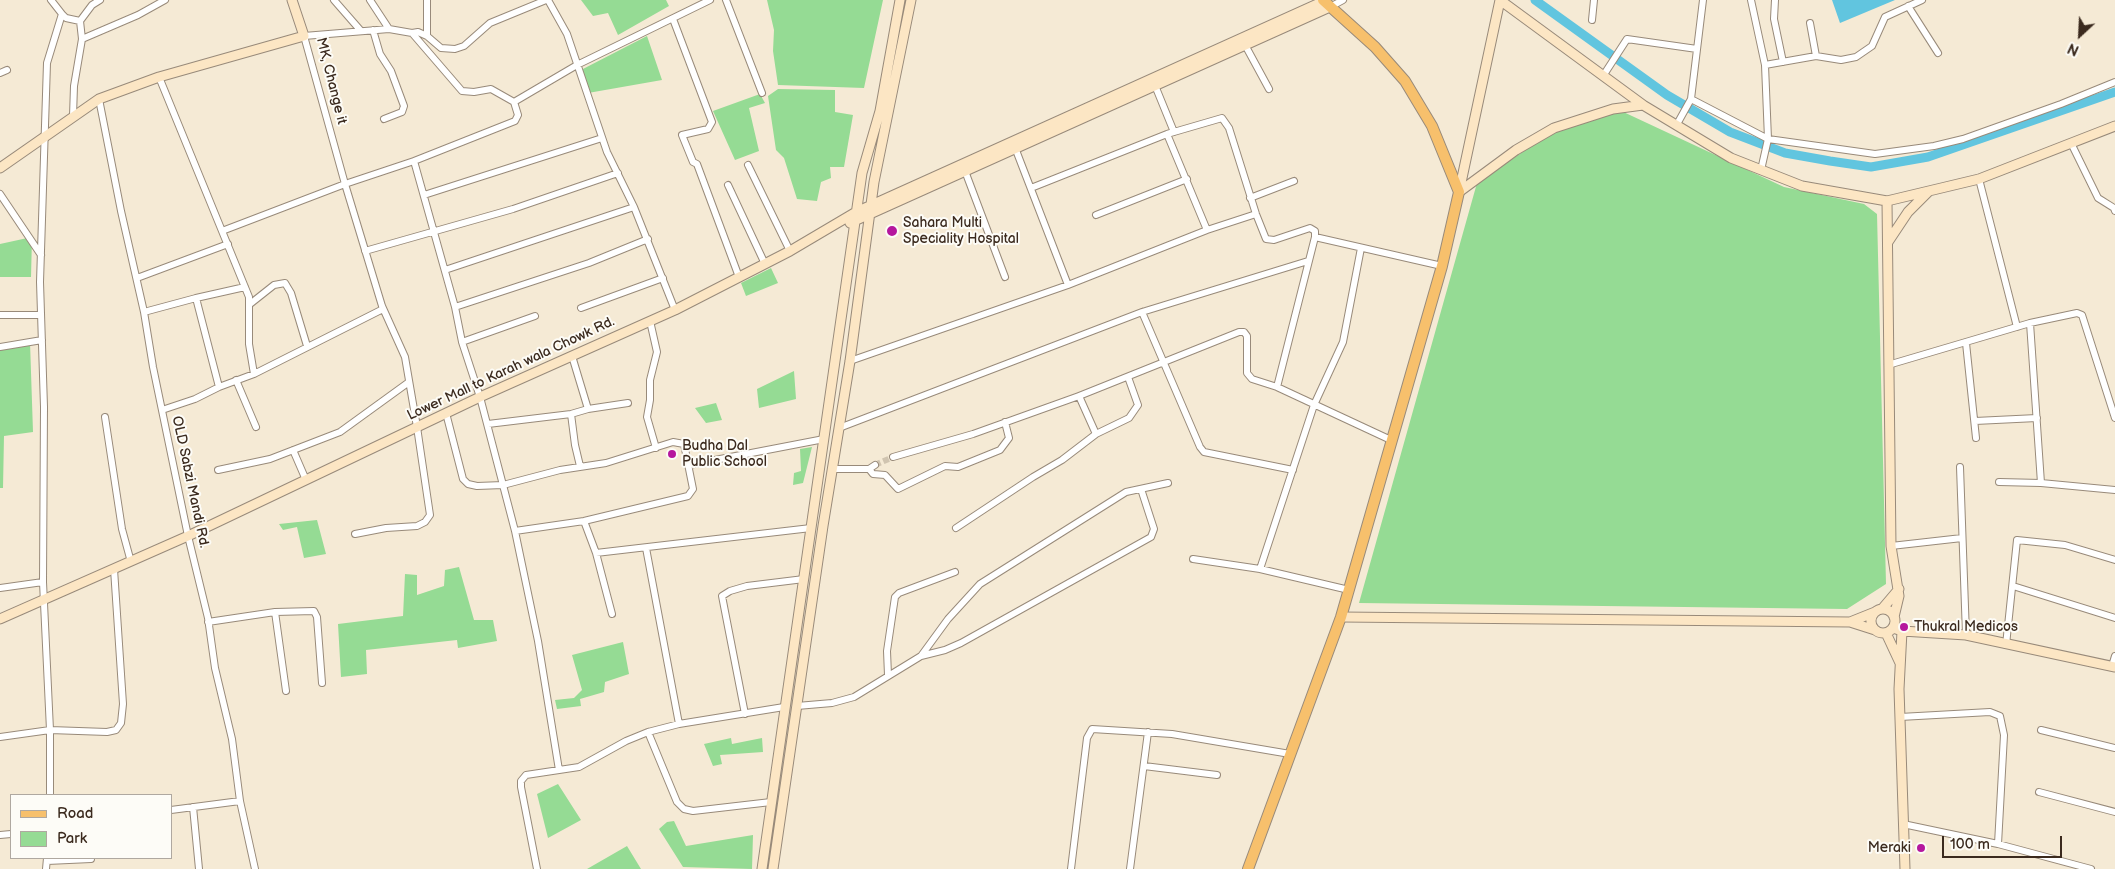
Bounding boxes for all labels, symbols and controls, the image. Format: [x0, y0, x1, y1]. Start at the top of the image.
north arrow [2055, 10, 2105, 60]
street label: MK, Change it [312, 36, 350, 126]
text: N [2065, 39, 2082, 59]
place label: Sahara Multi Speciality Hospital [903, 215, 1019, 248]
marker: Sahara Multi Speciality Hospital [885, 224, 899, 238]
street label: Lower Mall to Karah wala Chowk Rd. [405, 313, 617, 425]
street label: OLD Sabzi Mandi Rd. [168, 415, 212, 549]
place label: Budha Dal Public School [682, 438, 767, 471]
marker: Budha Dal Public School [666, 448, 678, 460]
place label: Thukral Medicos [1914, 619, 2018, 635]
marker: Thukral Medicos [1898, 621, 1910, 633]
legend [10, 794, 172, 859]
text: Road [57, 804, 93, 823]
scale bar [1945, 826, 2065, 858]
text: Park [57, 829, 87, 848]
text: 100 m [1950, 835, 1990, 854]
place label: Meraki [1868, 840, 1911, 856]
marker: Meraki [1915, 842, 1927, 854]

